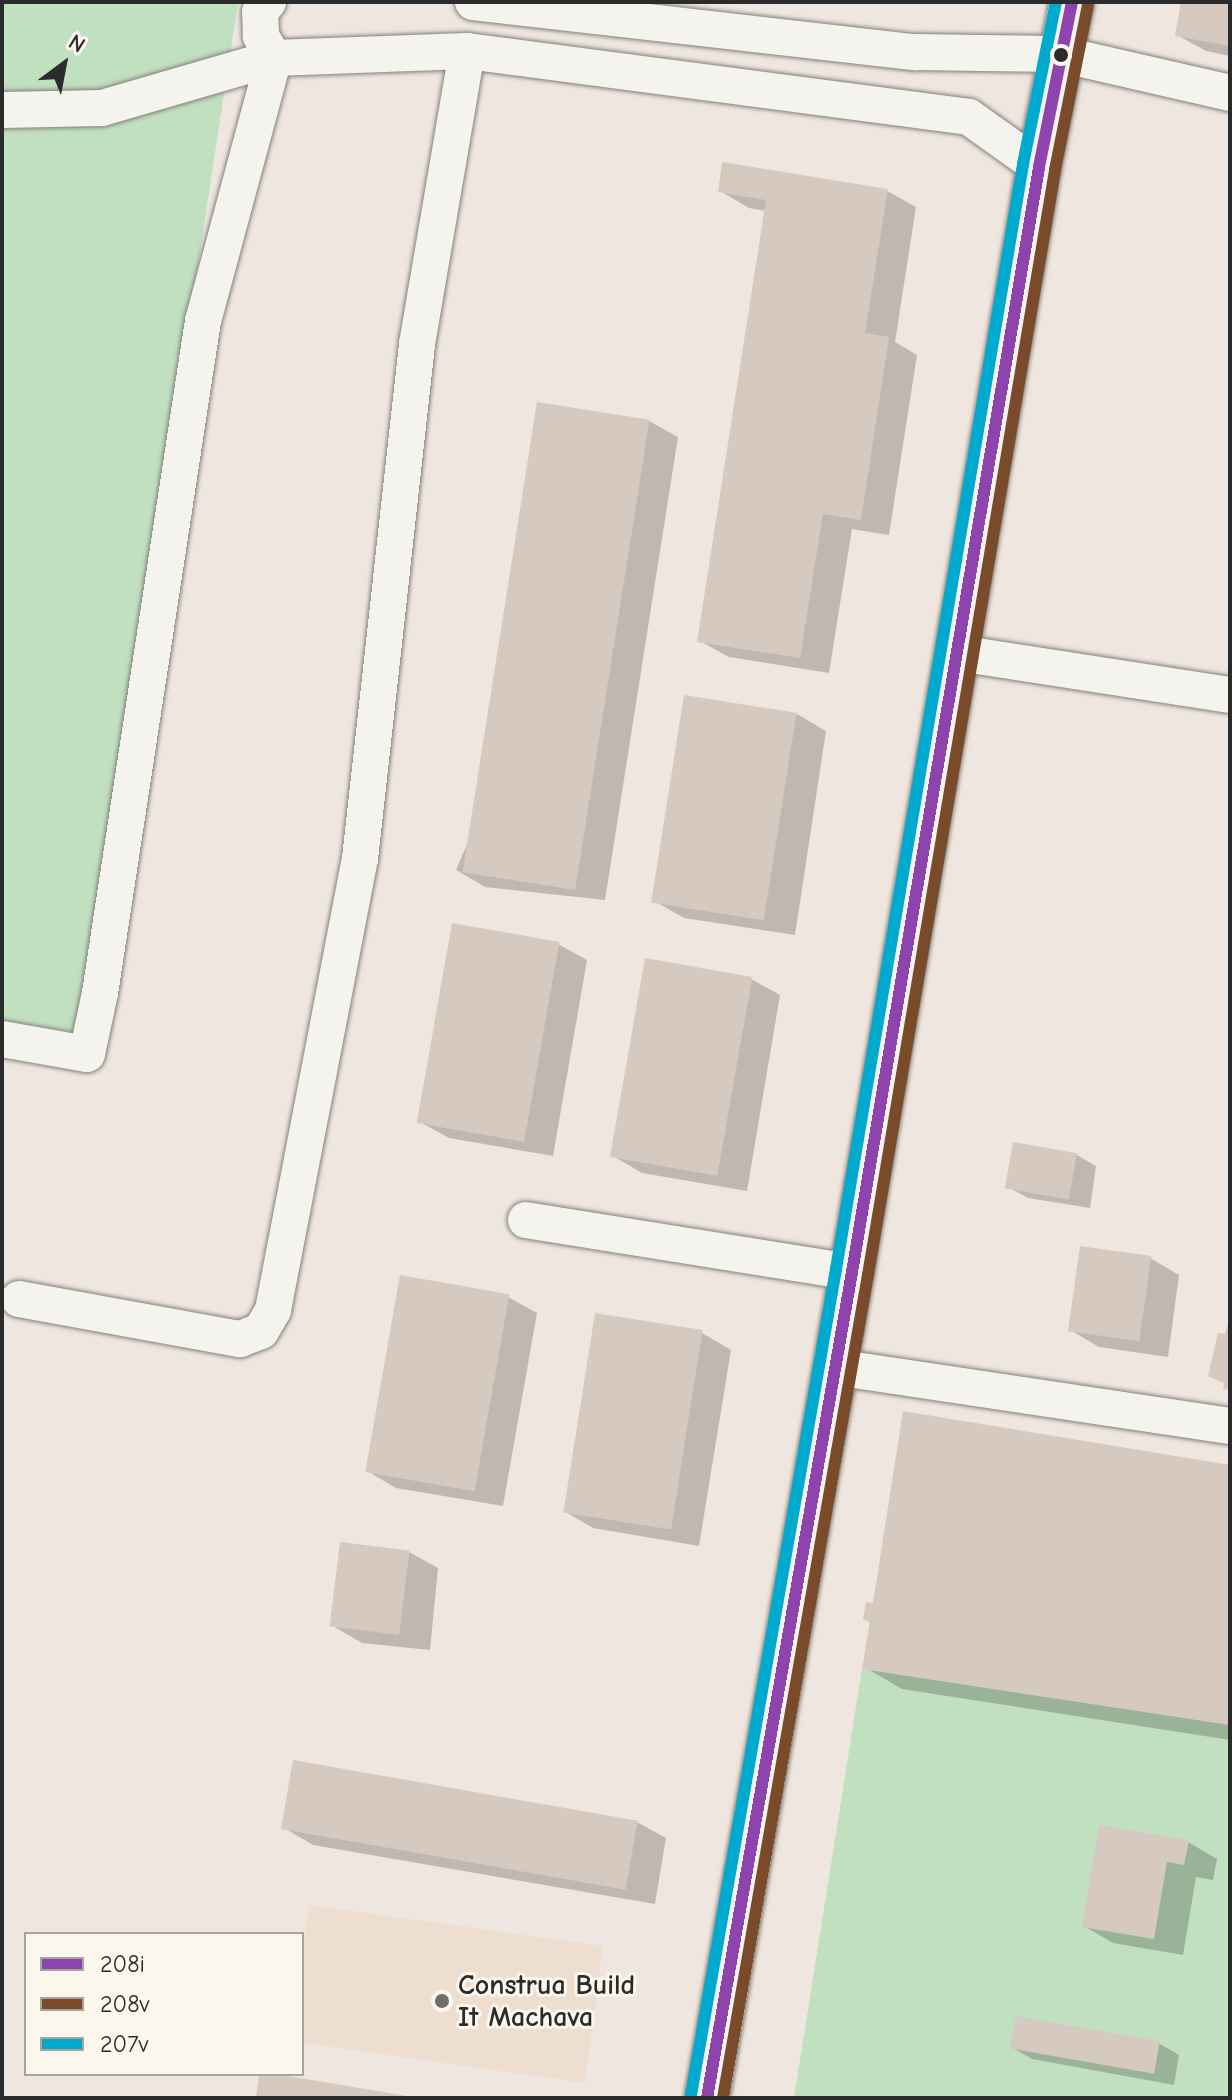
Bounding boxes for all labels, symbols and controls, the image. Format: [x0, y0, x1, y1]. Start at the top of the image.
north arrow [24, 24, 104, 104]
text: N [64, 29, 90, 58]
unlabelled marker [1053, 47, 1069, 63]
legend [24, 1932, 304, 2076]
text: 208i [100, 1950, 145, 1978]
place label: Construa Build It Machava [458, 1968, 635, 2034]
text: 208v [100, 1990, 150, 2018]
marker: Construa Build It Machava [433, 1992, 451, 2010]
text: 207v [100, 2030, 149, 2058]

